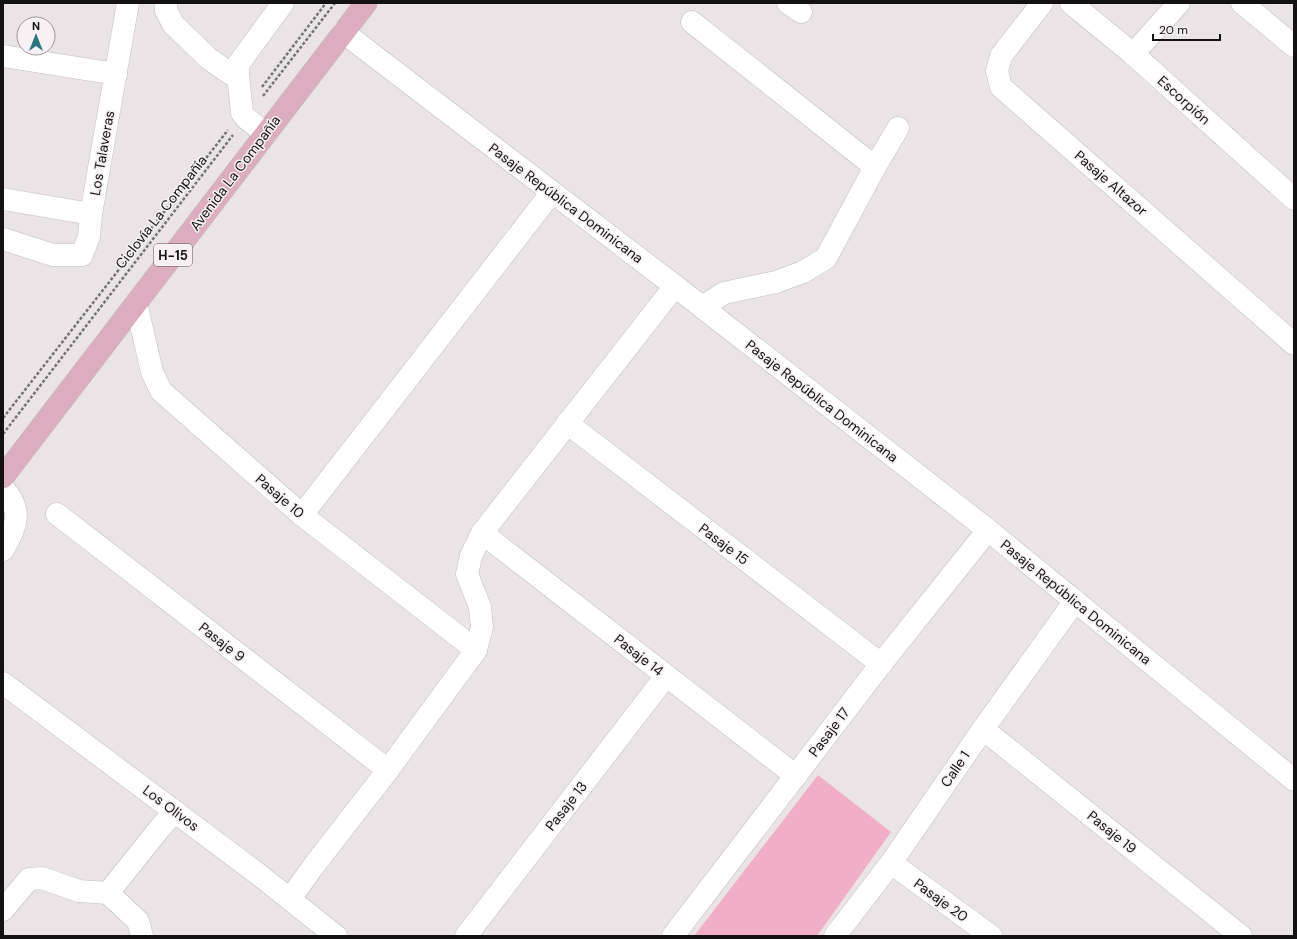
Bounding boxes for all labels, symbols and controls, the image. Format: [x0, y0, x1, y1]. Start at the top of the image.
north arrow [16, 16, 56, 56]
scale bar [1153, 16, 1220, 42]
text: N [32, 19, 40, 33]
text: 20 m [1159, 22, 1188, 38]
street label: Escorpión [1154, 72, 1214, 128]
street label: Los Talaveras [86, 109, 118, 197]
street label: Avenida La Compañía [186, 112, 284, 234]
street label: Pasaje República Dominicana [485, 139, 647, 267]
street label: Pasaje Altazor [1071, 147, 1151, 219]
street label: Ciclovía La Compañía [111, 152, 211, 272]
road number: H-15 [154, 244, 192, 266]
street label: Pasaje República Dominicana [742, 336, 902, 466]
street label: Pasaje 10 [252, 470, 308, 522]
street label: Pasaje 15 [695, 519, 753, 569]
street label: Pasaje República Dominicana [997, 536, 1155, 668]
street label: Pasaje 9 [195, 618, 249, 666]
street label: Pasaje 14 [611, 630, 668, 680]
street label: Pasaje 17 [805, 704, 853, 760]
street label: Calle 1 [936, 747, 974, 791]
street label: Pasaje 13 [541, 778, 591, 834]
street label: Los Olivos [139, 781, 203, 835]
street label: Pasaje 19 [1084, 807, 1140, 857]
street label: Pasaje 20 [910, 874, 972, 926]

